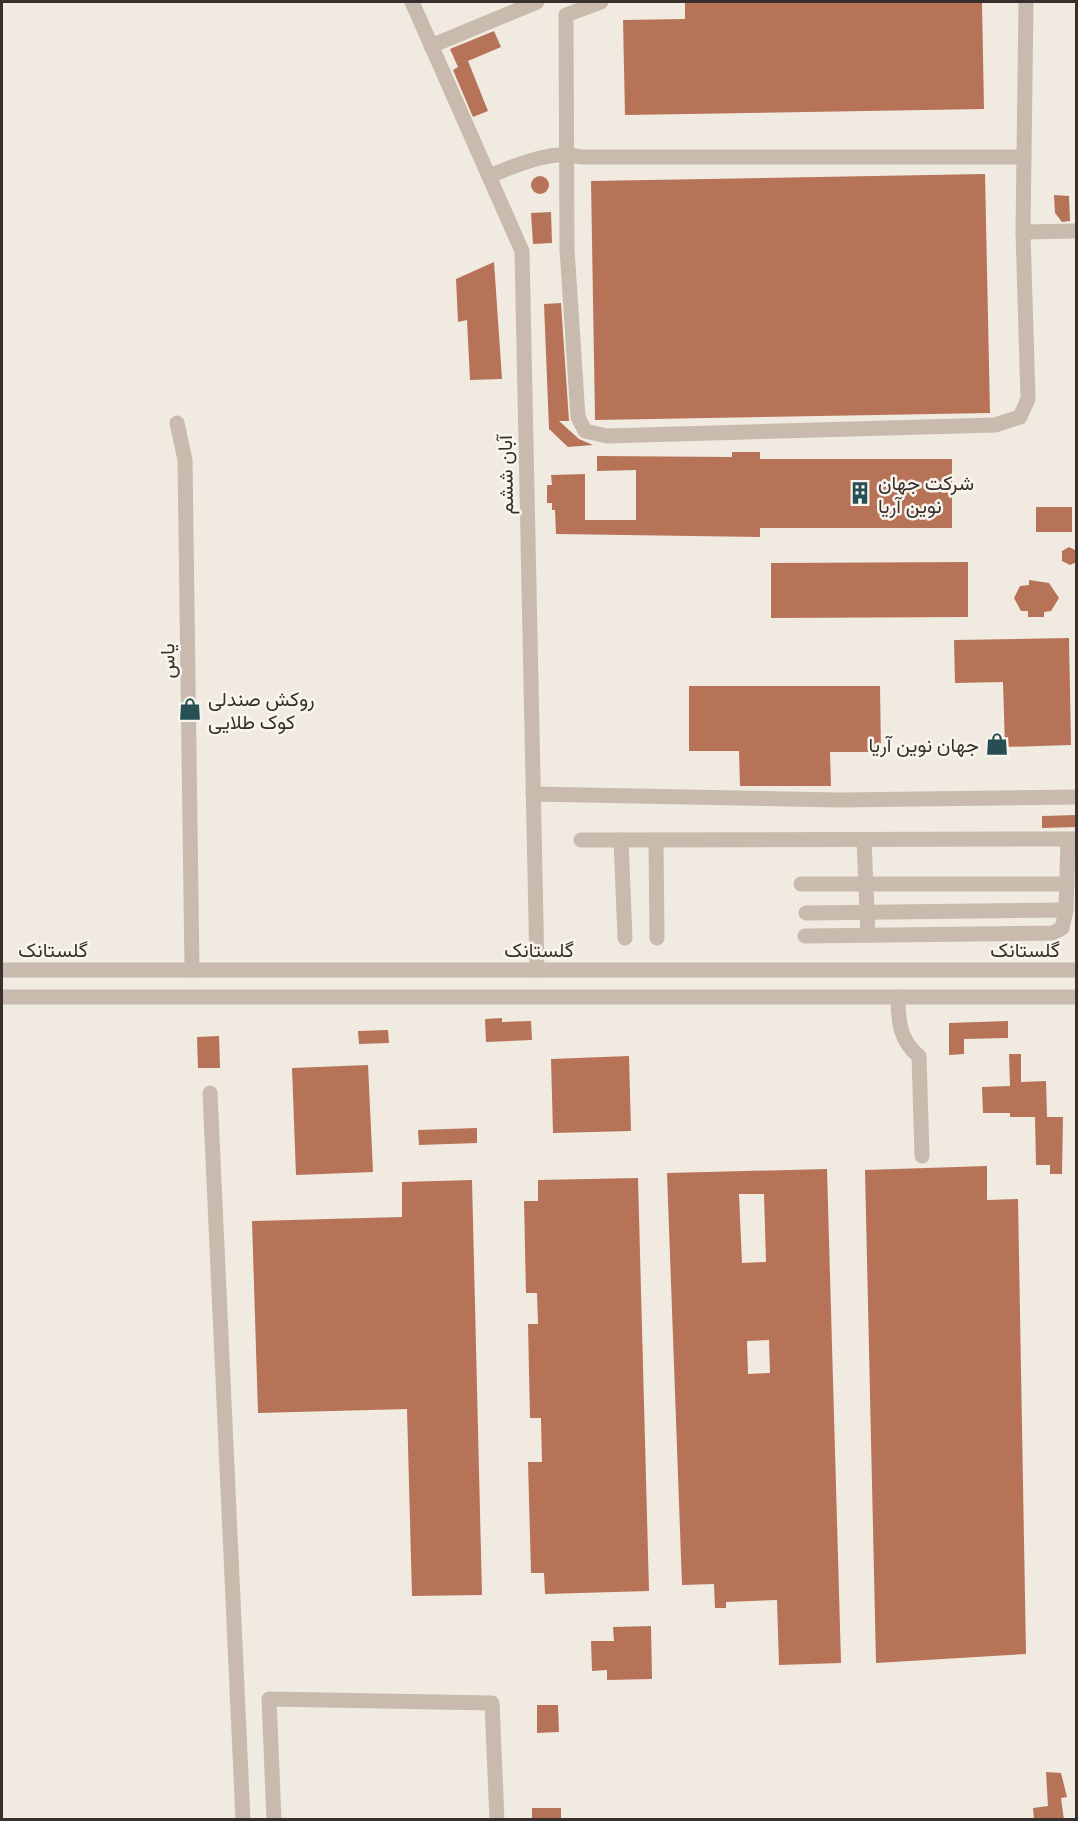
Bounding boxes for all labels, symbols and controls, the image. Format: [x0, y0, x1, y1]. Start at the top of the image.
street label: آبان ششم [491, 434, 519, 515]
place label: شرکت جهان نوین آریا [878, 469, 974, 519]
building icon: شرکت جهان نوین آریا [847, 480, 873, 506]
street label: یاس [153, 643, 181, 679]
place label: روکش صندلی کوک طلایی [208, 685, 315, 735]
shop icon: روکش صندلی کوک طلایی [177, 696, 203, 722]
place label: جهان نوین آریا [869, 731, 979, 758]
shop icon: جهان نوین آریا [984, 731, 1010, 757]
street label: گلستانک [18, 936, 88, 963]
street label: گلستانک [504, 936, 574, 963]
street label: گلستانک [990, 936, 1060, 963]

